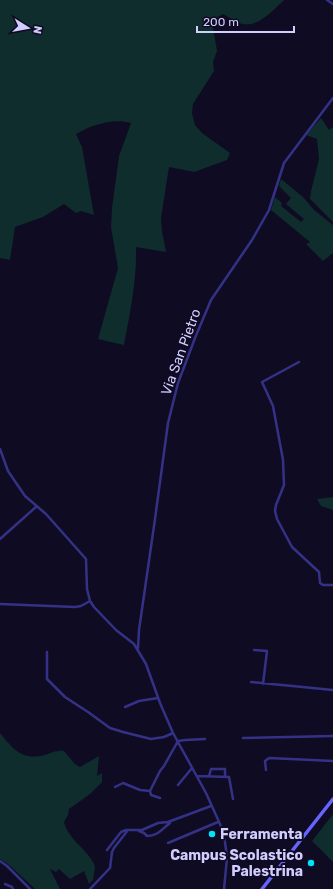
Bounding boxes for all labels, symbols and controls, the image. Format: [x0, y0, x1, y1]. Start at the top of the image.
north arrow [8, 8, 48, 48]
scale bar [197, 8, 294, 34]
text: 200 m [203, 15, 239, 29]
text: N [30, 25, 44, 35]
street label: Via San Pietro [157, 306, 205, 398]
place label: Ferramenta [220, 826, 303, 843]
marker: Ferramenta [207, 829, 217, 839]
place label: Campus Scolastico Palestrina [170, 847, 303, 880]
marker: Campus Scolastico Palestrina [306, 858, 316, 868]

